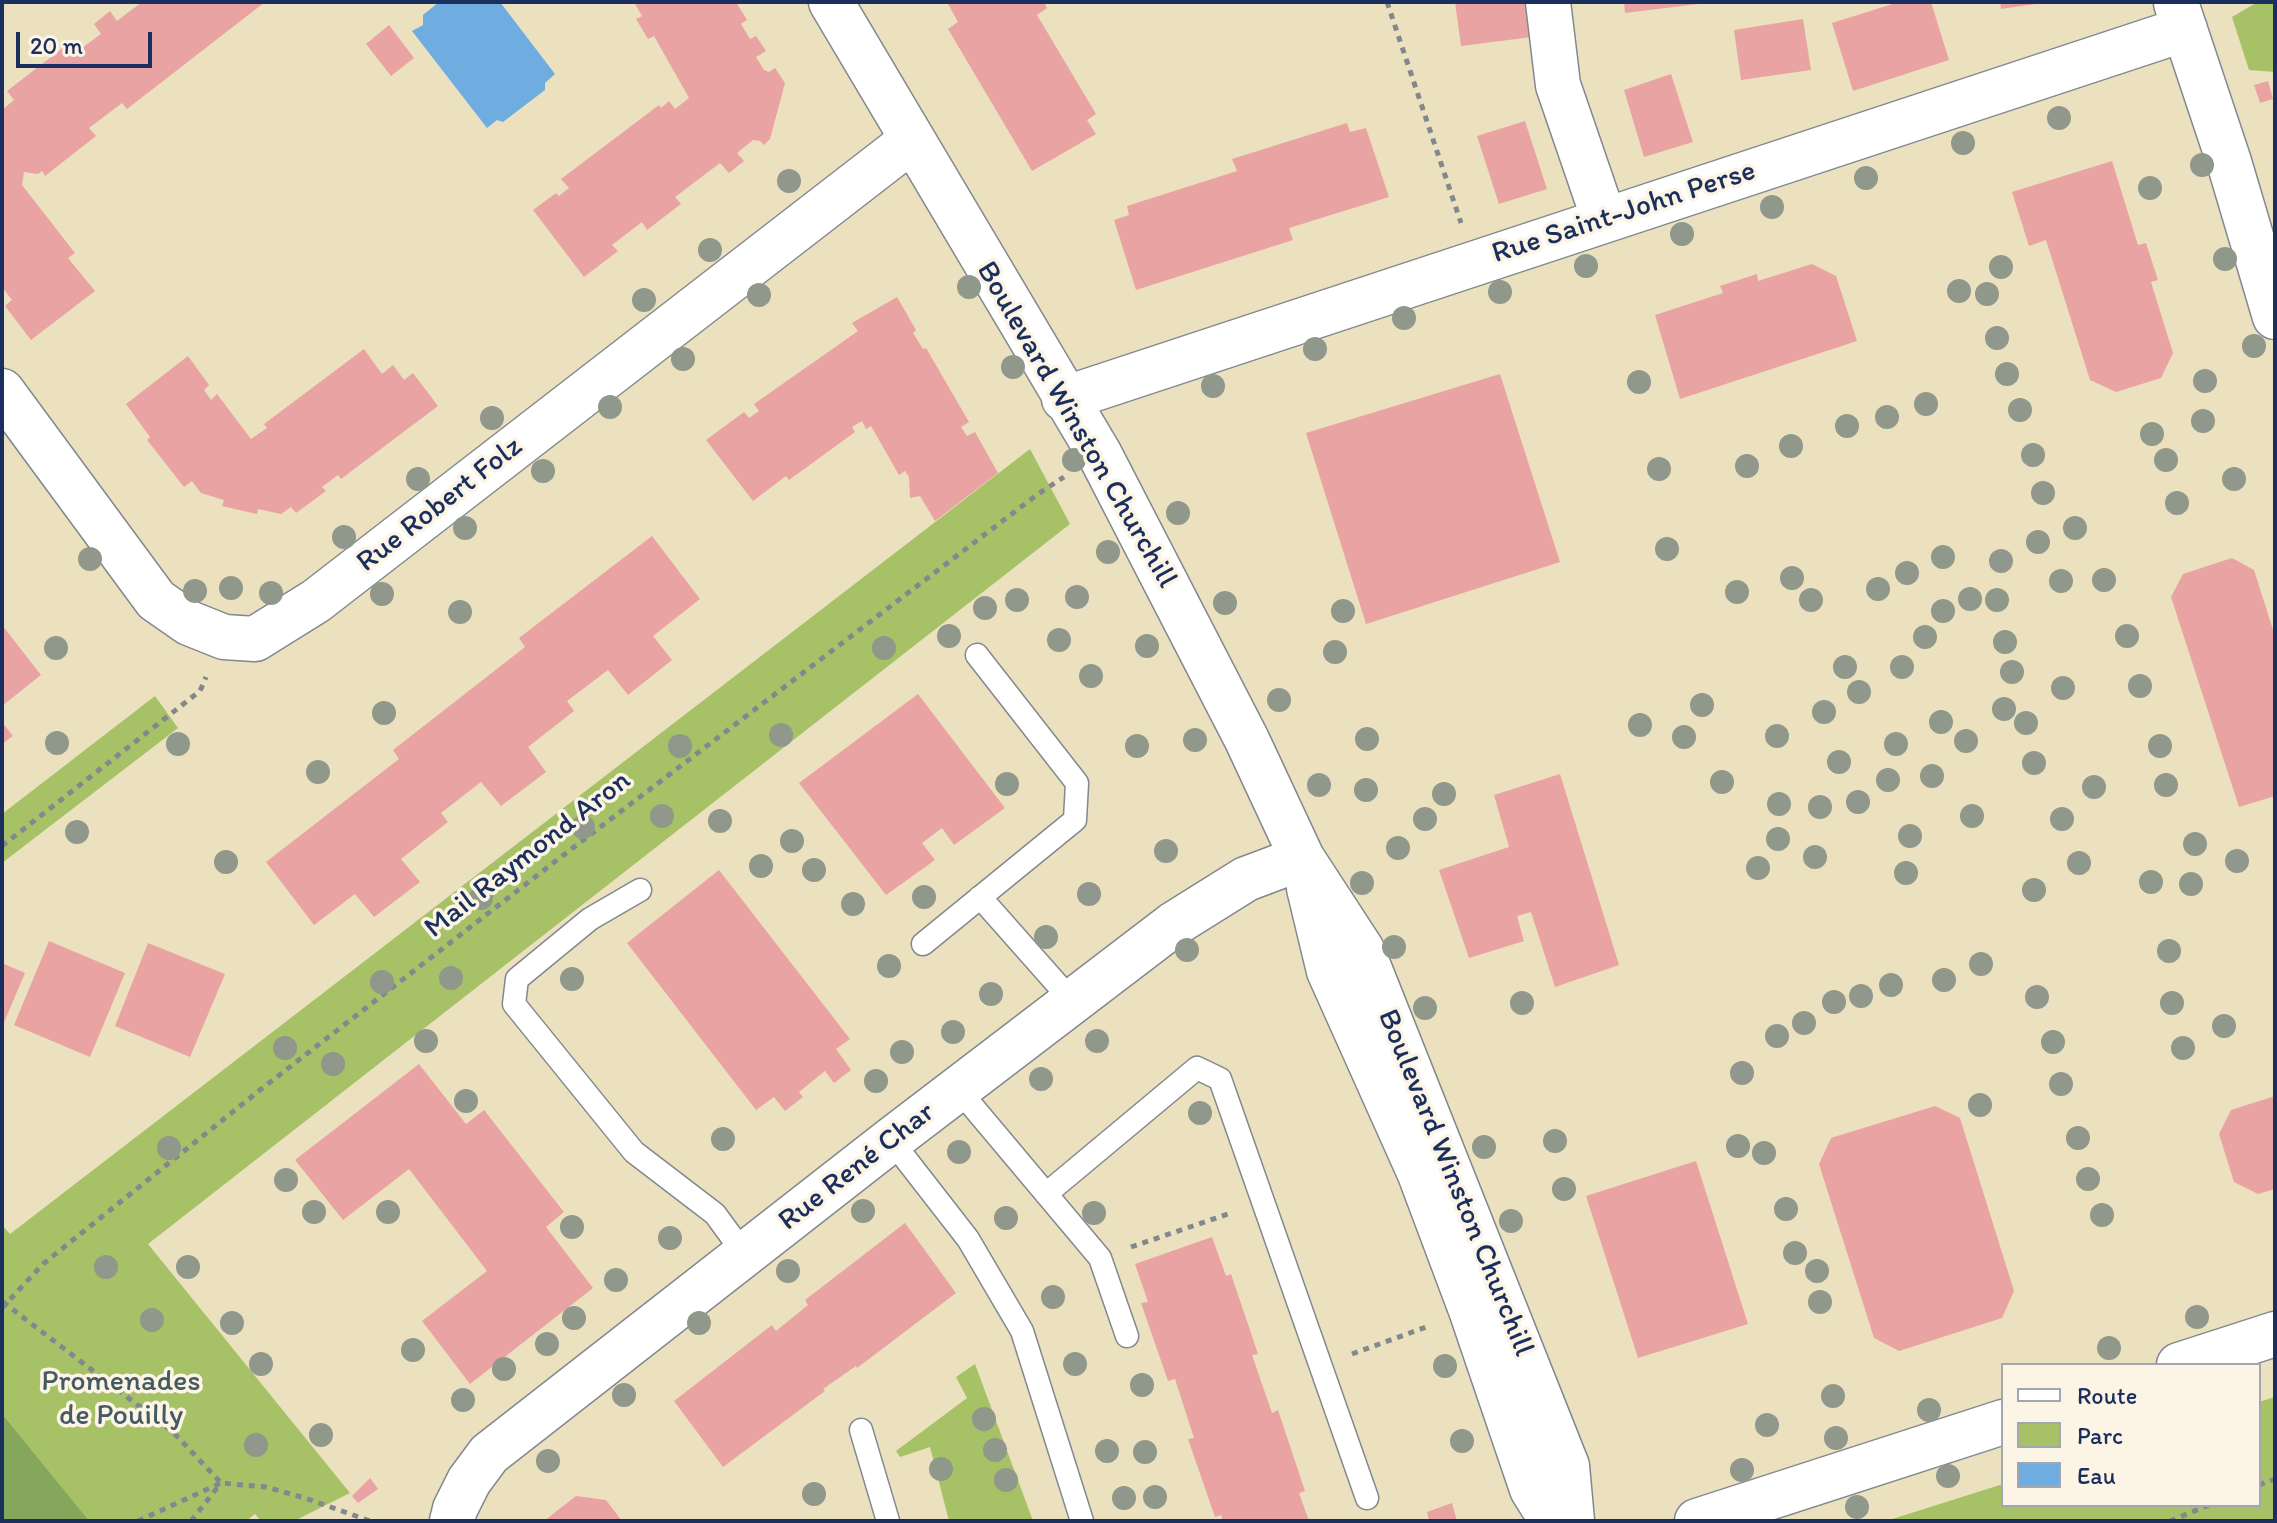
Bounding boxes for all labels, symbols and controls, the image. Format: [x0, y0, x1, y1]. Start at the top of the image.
scale bar [20, 16, 156, 66]
text: 20 m [30, 31, 83, 60]
street label: Rue Saint-John Perse [1488, 153, 1760, 273]
street label: Boulevard Winston Churchill [968, 255, 1184, 595]
street label: Rue Robert Folz [350, 429, 530, 581]
street label: Mail Raymond Aron [418, 763, 638, 947]
street label: Boulevard Winston Churchill [1369, 1004, 1541, 1362]
street label: Rue René Char [772, 1095, 942, 1239]
legend [2001, 1363, 2261, 1507]
park label: Promenades de Pouilly [41, 1364, 201, 1434]
text: Route [2077, 1381, 2137, 1410]
text: Parc [2077, 1421, 2123, 1450]
text: Eau [2077, 1461, 2116, 1490]

